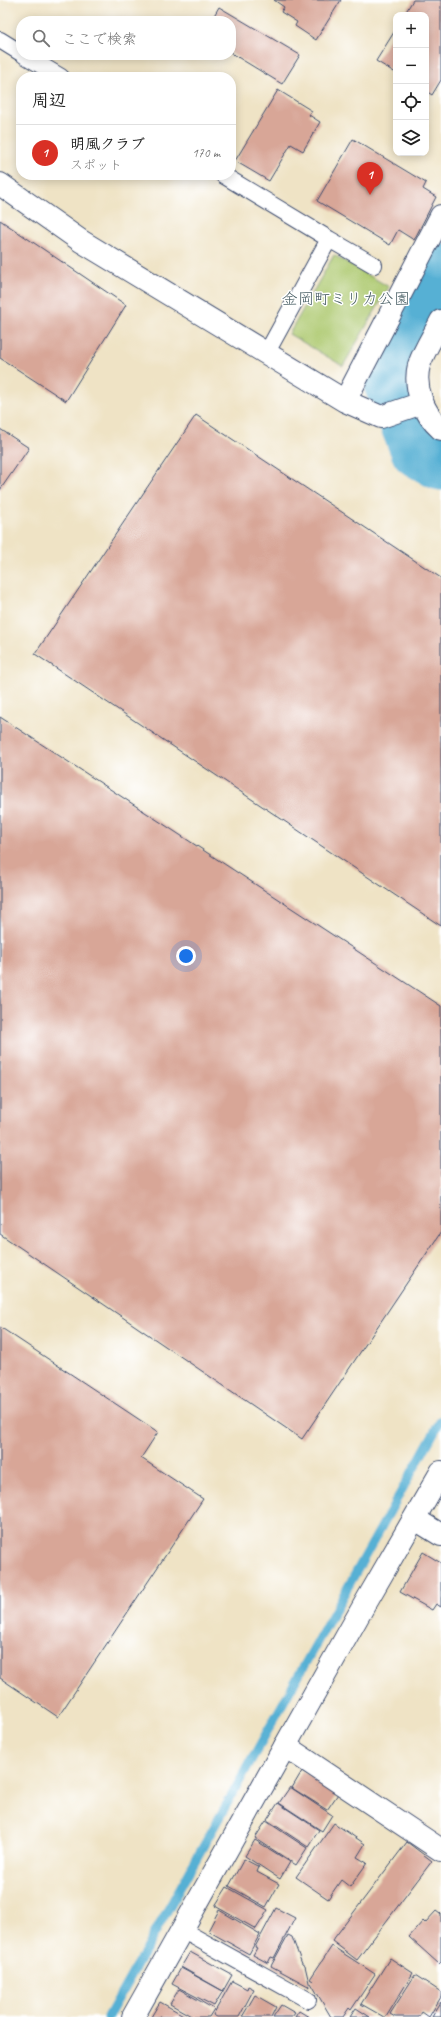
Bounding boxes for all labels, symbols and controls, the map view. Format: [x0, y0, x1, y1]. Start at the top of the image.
map controls [393, 12, 429, 156]
button: + [393, 12, 429, 48]
search box [16, 16, 236, 60]
icon: search [30, 27, 52, 49]
text: ここで検索 [62, 30, 137, 49]
button: − [393, 48, 429, 84]
button: locate [393, 84, 429, 120]
text: 周辺 [32, 90, 66, 111]
button: layers [393, 120, 429, 156]
text: 明風クラブ [70, 135, 145, 154]
text: 1 [42, 145, 48, 161]
text: 170 m [192, 145, 220, 161]
text: スポット [70, 157, 122, 173]
pin: 1 [357, 162, 383, 195]
park label: 金岡町ミリカ公園 [282, 289, 410, 309]
your location [176, 946, 196, 966]

